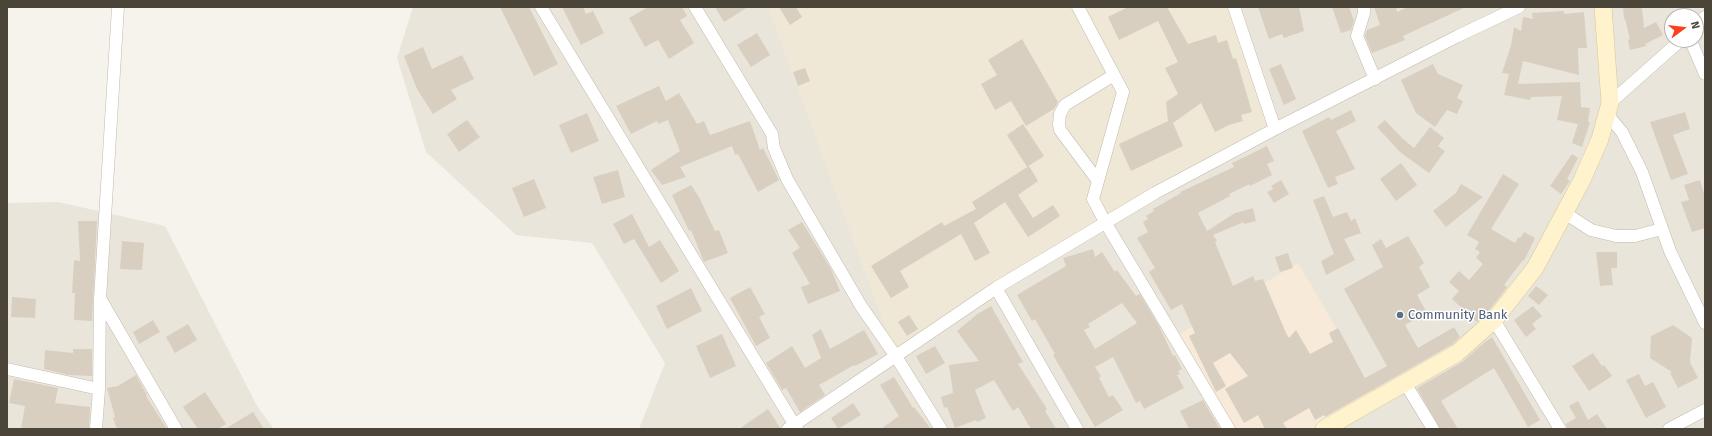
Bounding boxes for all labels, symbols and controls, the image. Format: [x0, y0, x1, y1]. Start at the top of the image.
north arrow [1664, 8, 1704, 48]
text: N [1688, 20, 1702, 30]
place label: Community Bank [1408, 307, 1507, 323]
marker: Community Bank [1395, 310, 1405, 320]

